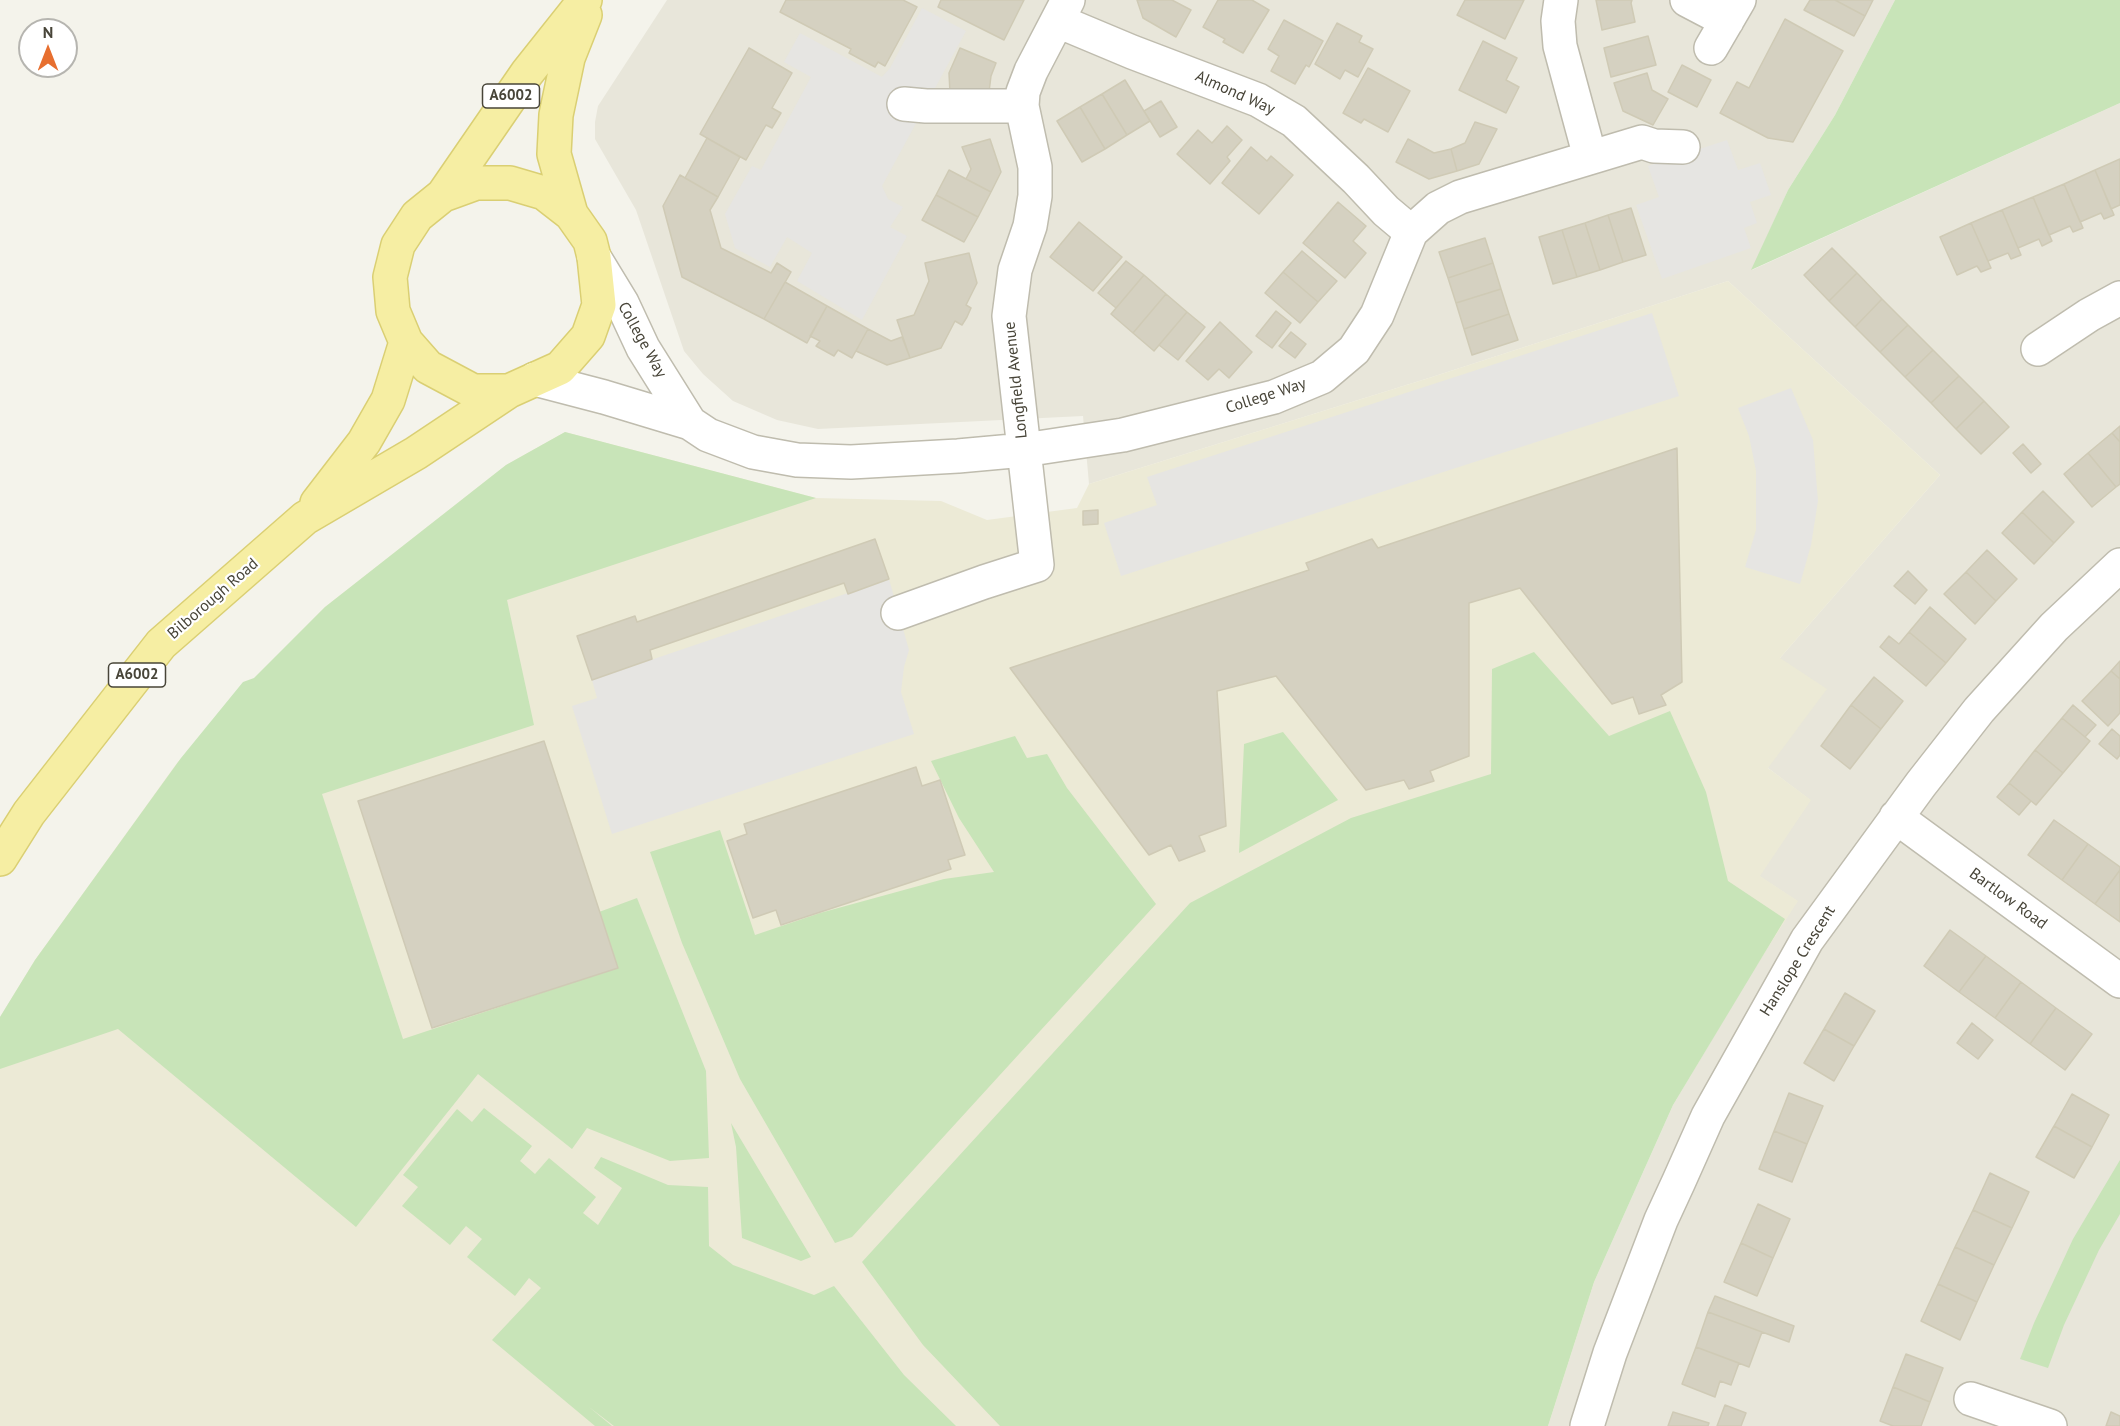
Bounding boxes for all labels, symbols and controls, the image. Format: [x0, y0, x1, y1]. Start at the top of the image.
north arrow [18, 18, 78, 78]
text: N [43, 22, 53, 42]
street label: Almond Way [1192, 67, 1278, 119]
road number: A6002 [482, 84, 540, 108]
street label: College Way [613, 299, 671, 381]
street label: Longfield Avenue [1000, 321, 1032, 439]
street label: College Way [1223, 374, 1309, 418]
street label: Bilborough Road [164, 554, 262, 644]
road number: A6002 [108, 663, 166, 687]
street label: Bartlow Road [1965, 864, 2051, 934]
street label: Hanslope Crescent [1756, 902, 1840, 1020]

